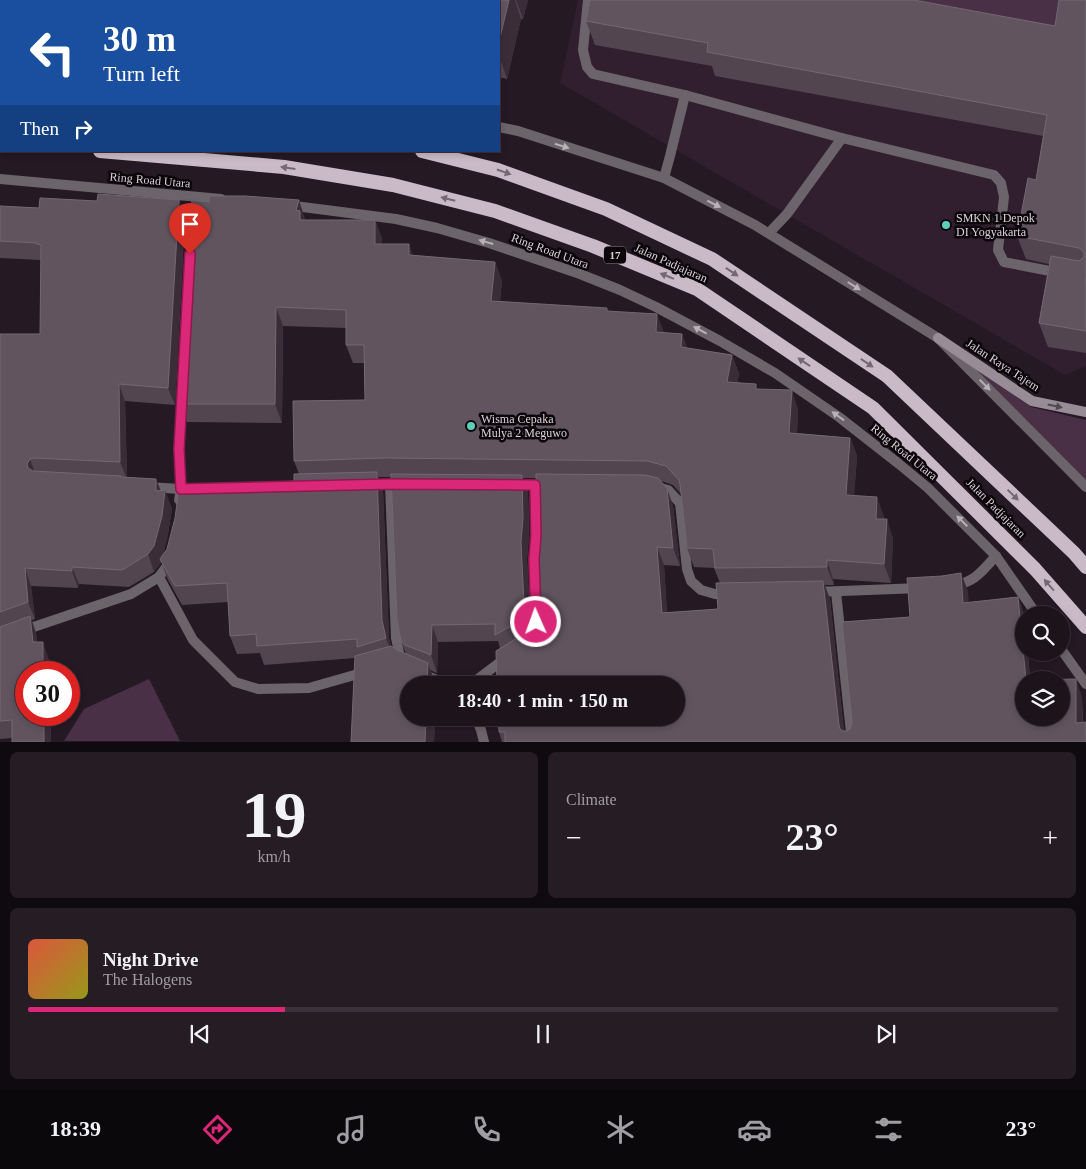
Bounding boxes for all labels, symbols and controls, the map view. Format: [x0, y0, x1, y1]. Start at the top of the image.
icon: left [20, 20, 85, 85]
text: 30 m [103, 20, 176, 59]
text: Turn left [103, 61, 180, 86]
icon: right [69, 115, 97, 143]
text: Then [20, 118, 59, 139]
one-way arrow [555, 142, 570, 150]
one-way arrow [280, 164, 296, 172]
street label: Ring Road Utara [109, 169, 192, 191]
one-way arrow [496, 169, 511, 176]
one-way arrow [440, 194, 455, 202]
one-way arrow [706, 200, 721, 208]
pin [169, 203, 211, 254]
icon: arrive [176, 210, 204, 238]
place label: SMKN 1 Depok DI Yogyakarta [956, 211, 1035, 239]
marker: SMKN 1 Depok DI Yogyakarta [940, 219, 952, 231]
street label: Ring Road Utara [509, 231, 591, 272]
one-way arrow [478, 238, 493, 246]
street label: Jalan Padjajaran [632, 241, 710, 285]
road number: 17 [604, 246, 626, 264]
one-way arrow [725, 268, 738, 277]
one-way arrow [660, 272, 674, 280]
one-way arrow [847, 281, 860, 290]
one-way arrow [693, 326, 708, 334]
street label: Jalan Raya Tajem [964, 336, 1043, 394]
one-way arrow [798, 357, 811, 366]
one-way arrow [860, 358, 874, 367]
one-way arrow [979, 378, 991, 390]
one-way arrow [1047, 402, 1063, 410]
one-way arrow [831, 411, 845, 421]
place label: Wisma Cepaka Mulya 2 Meguwo [481, 412, 567, 440]
marker: Wisma Cepaka Mulya 2 Meguwo [465, 420, 477, 432]
street label: Ring Road Utara [868, 421, 941, 483]
street label: Jalan Padjajaran [963, 475, 1029, 541]
one-way arrow [1007, 489, 1019, 501]
one-way arrow [956, 516, 968, 528]
one-way arrow [1044, 578, 1055, 591]
position arrow [509, 595, 561, 647]
map controls [1015, 606, 1070, 726]
button: search [1015, 606, 1070, 661]
speed limit sign: 30 [15, 661, 80, 726]
button: layers [1015, 671, 1070, 726]
text: 18:40 · 1 min · 150 m [457, 690, 628, 711]
text: 19 [242, 779, 307, 851]
text: Climate [566, 791, 617, 808]
text: 23° [785, 816, 839, 858]
text: − [566, 822, 582, 853]
text: + [1042, 822, 1058, 853]
text: km/h [258, 848, 290, 865]
text: Night Drive [103, 949, 199, 970]
text: The Halogens [103, 971, 192, 988]
icon: previous [186, 1020, 214, 1048]
icon: pause [529, 1020, 557, 1048]
icon: next [872, 1020, 900, 1048]
icon: directions [200, 1112, 235, 1147]
icon: music [334, 1112, 369, 1147]
icon: phone [469, 1112, 504, 1147]
icon: climate [603, 1112, 638, 1147]
icon: car [737, 1112, 772, 1147]
icon: filters [871, 1112, 906, 1147]
text: 18:39 [50, 1116, 101, 1141]
text: 23° [1005, 1116, 1036, 1141]

